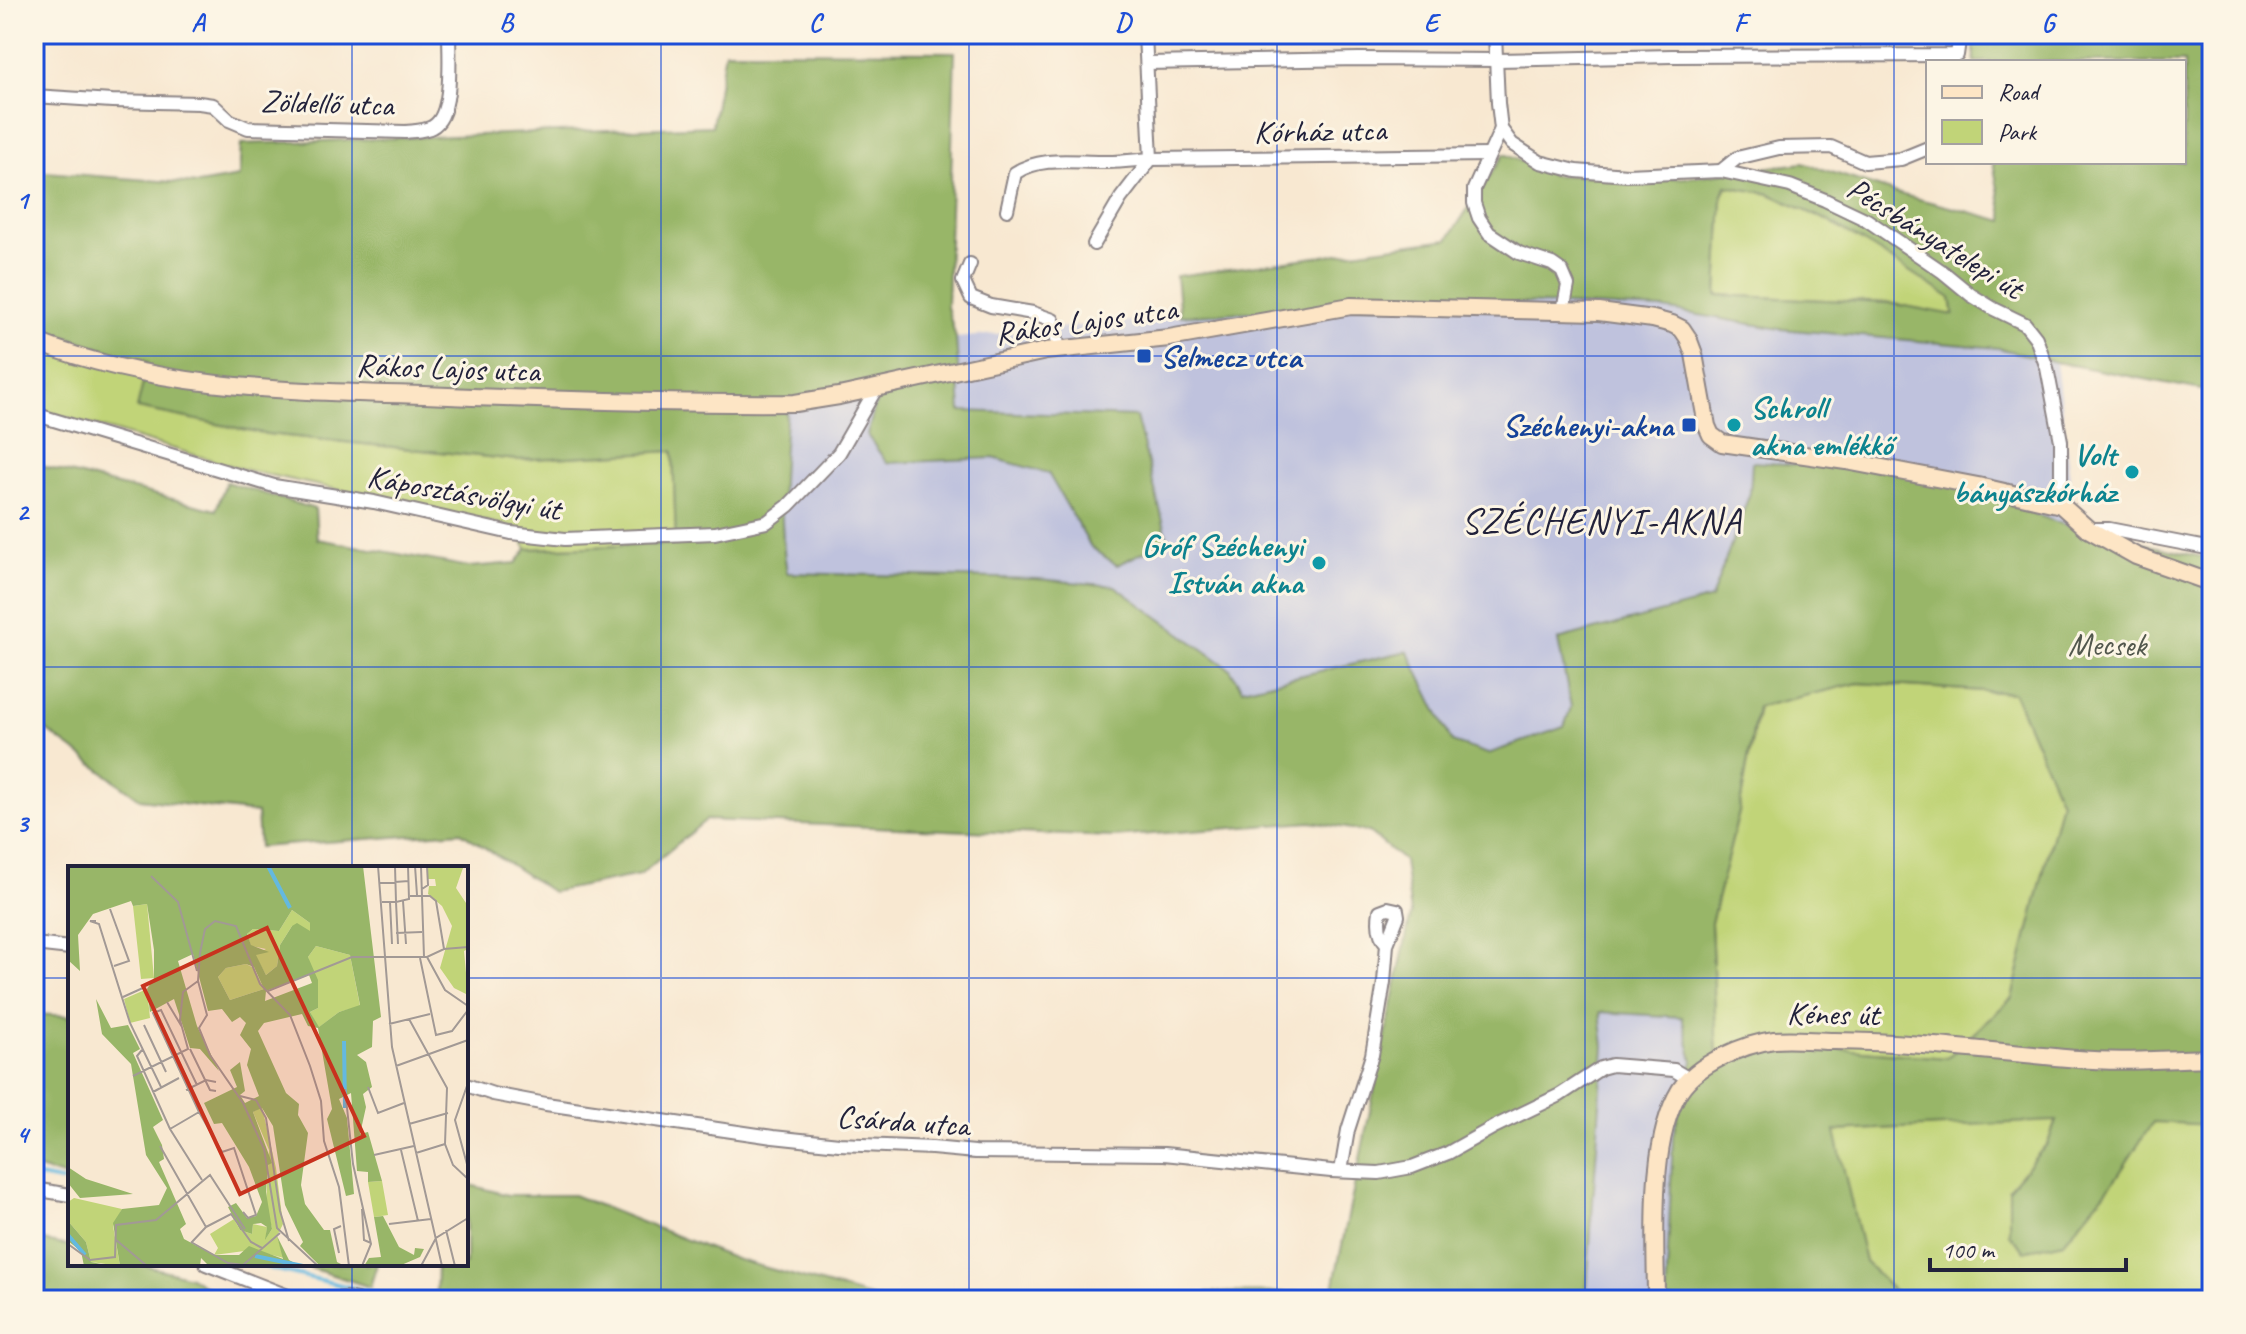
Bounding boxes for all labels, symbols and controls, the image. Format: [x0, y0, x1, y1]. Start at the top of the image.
text: A [191, 6, 206, 39]
text: B [499, 6, 515, 39]
text: C [809, 6, 825, 39]
text: D [1115, 6, 1133, 39]
text: E [1424, 6, 1442, 39]
text: F [1734, 6, 1752, 39]
text: G [2042, 6, 2058, 39]
legend [1926, 60, 2186, 164]
text: Road [1998, 77, 2042, 107]
street label: Zöldellő utca [260, 80, 396, 126]
street label: Kórház utca [1254, 109, 1389, 153]
text: Park [1998, 117, 2038, 147]
street label: Pécsbányatelepi út [1839, 168, 2033, 310]
text: 1 [16, 184, 31, 217]
street label: Rákos Lajos utca [992, 288, 1182, 354]
place label: Selmecz utca [1160, 336, 1304, 377]
street label: Rákos Lajos utca [356, 344, 542, 392]
marker: Selmecz utca [1135, 347, 1153, 365]
place label: Schroll akna emlékkő [1750, 387, 1898, 465]
place label: Széchenyi-akna [1503, 405, 1676, 446]
marker: Széchenyi-akna [1680, 416, 1698, 434]
marker: Schroll akna emlékkő [1725, 416, 1743, 434]
place label: Volt bányászkórház [1953, 434, 2120, 512]
street label: Káposztásvölgyi út [364, 456, 567, 531]
marker: Volt bányászkórház [2123, 463, 2141, 481]
text: 2 [16, 495, 30, 528]
district label: SZÉCHENYI-AKNA [1461, 498, 1743, 544]
place label: Gróf Széchenyi István akna [1142, 525, 1307, 603]
marker: Gróf Széchenyi István akna [1310, 554, 1328, 572]
park label: Mecsek [2068, 624, 2148, 665]
text: 3 [16, 807, 30, 840]
inset map [68, 866, 468, 1266]
street label: Kénes út [1787, 993, 1883, 1035]
street label: Csárda utca [836, 1096, 973, 1146]
text: 4 [16, 1118, 31, 1151]
scale bar [1930, 1222, 2126, 1272]
text: 100 m [1942, 1235, 1996, 1265]

